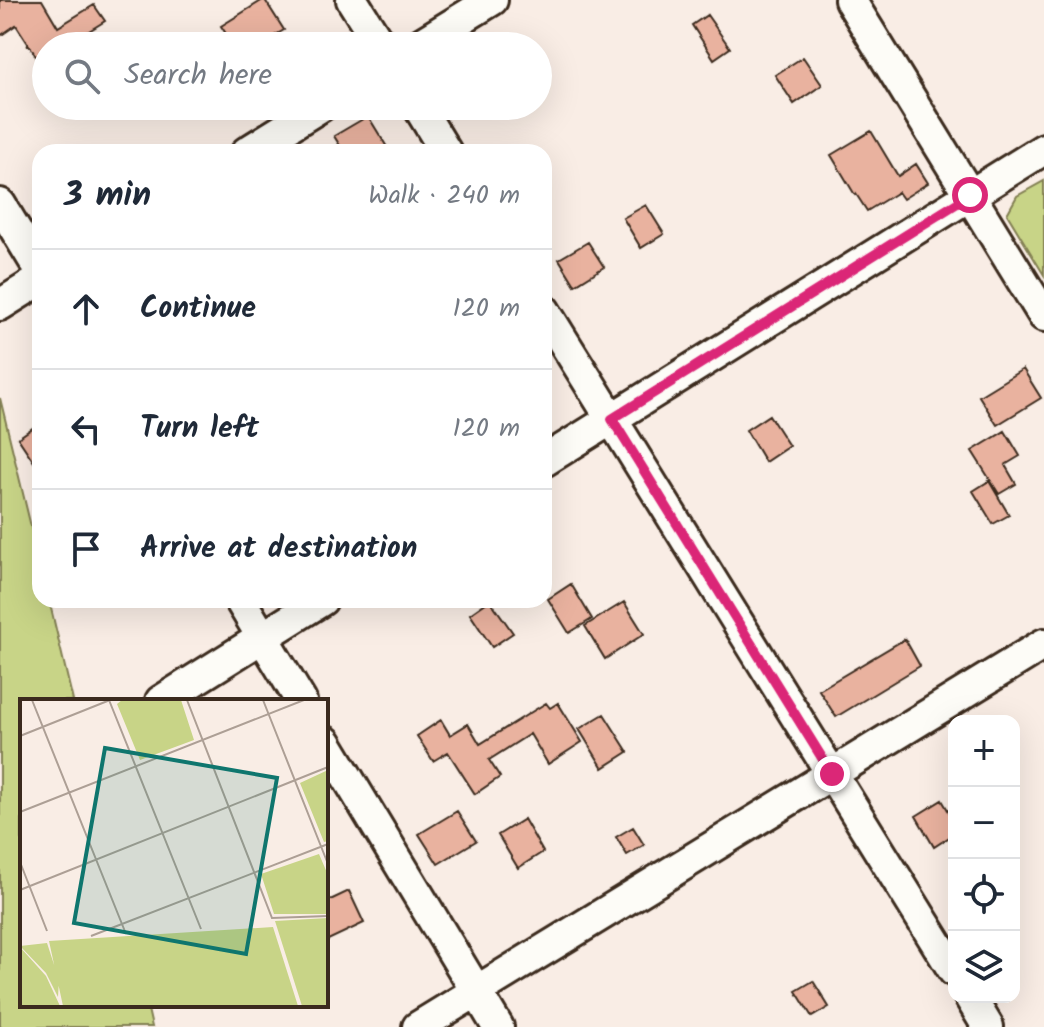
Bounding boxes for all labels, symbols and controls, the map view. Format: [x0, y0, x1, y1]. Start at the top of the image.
search box [32, 32, 552, 120]
text: Search here [124, 52, 272, 100]
icon: search [60, 54, 104, 98]
text: 3 min [64, 169, 151, 223]
text: Walk · 240 m [368, 175, 520, 217]
route start [952, 177, 988, 213]
text: Continue [140, 285, 256, 333]
icon: ahead [64, 287, 108, 331]
text: 120 m [453, 288, 520, 330]
text: Turn left [140, 405, 259, 453]
icon: left [64, 407, 108, 451]
text: 120 m [453, 408, 520, 450]
text: Arrive at destination [140, 525, 417, 573]
icon: arrive [64, 527, 108, 571]
inset map [20, 699, 328, 1007]
map controls [948, 715, 1020, 1003]
button: + [948, 715, 1020, 787]
route end [814, 756, 850, 792]
button: − [948, 787, 1020, 859]
button: locate [948, 859, 1020, 931]
button: layers [948, 931, 1020, 1003]

